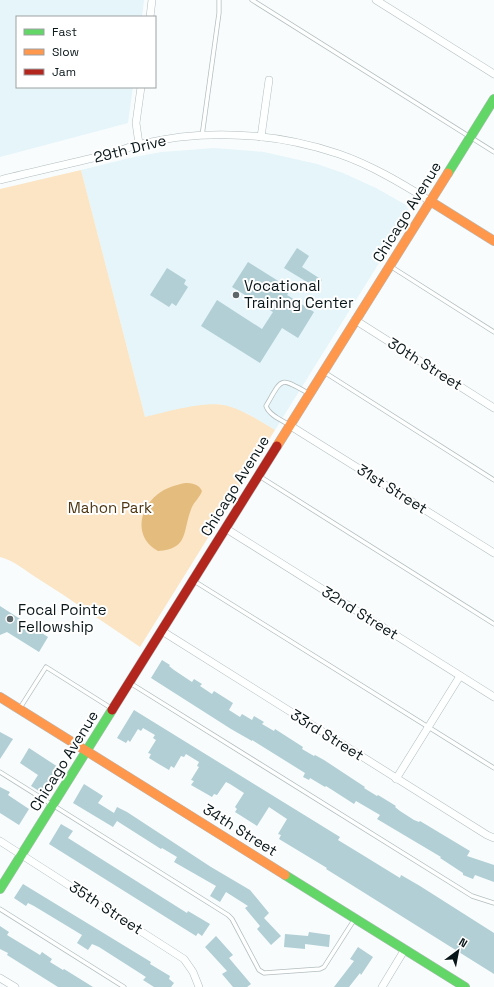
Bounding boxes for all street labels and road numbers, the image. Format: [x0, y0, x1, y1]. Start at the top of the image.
street label: 29th Drive [92, 130, 168, 167]
street label: Chicago Avenue [368, 158, 445, 266]
street label: 30th Street [384, 333, 466, 394]
street label: Chicago Avenue [196, 432, 273, 540]
street label: 31st Street [354, 459, 431, 518]
street label: 32nd Street [318, 582, 402, 644]
street label: 33rd Street [287, 705, 368, 765]
street label: Chicago Avenue [25, 707, 102, 815]
street label: 34th Street [200, 799, 281, 860]
street label: 35th Street [66, 877, 147, 938]

